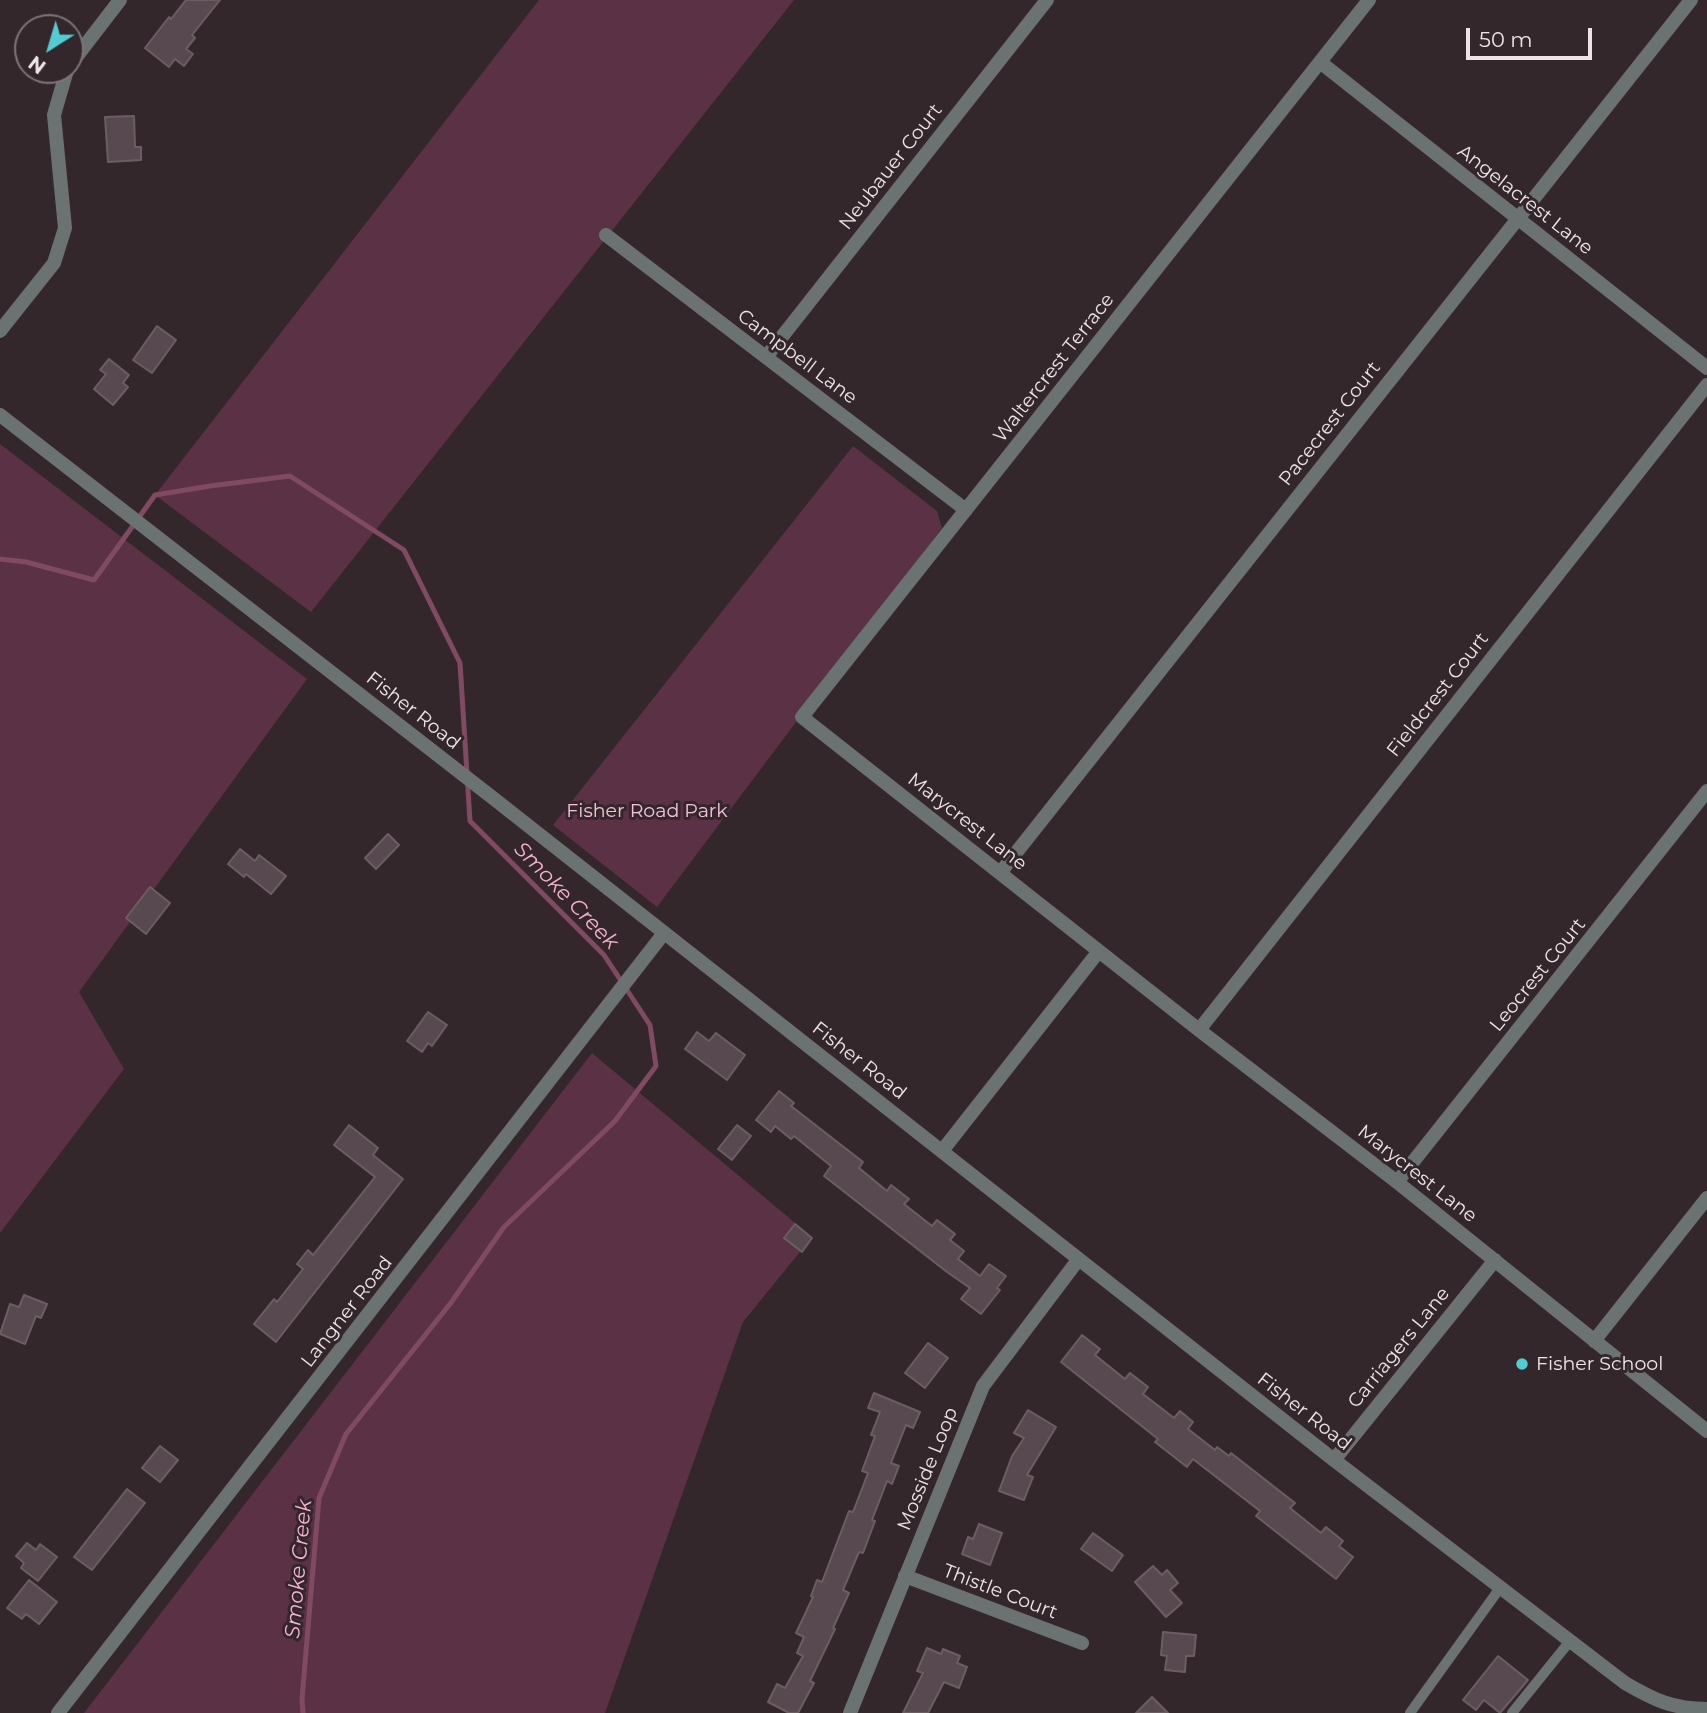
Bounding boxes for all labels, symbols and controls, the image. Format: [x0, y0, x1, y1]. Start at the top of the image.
north arrow [14, 14, 84, 84]
scale bar [1469, 14, 1595, 58]
text: 50 m [1479, 27, 1533, 52]
text: N [24, 51, 50, 78]
street label: Neubauer Court [835, 99, 947, 235]
street label: Angelacrest Lane [1453, 140, 1597, 260]
street label: Waltercrest Terrace [989, 289, 1119, 447]
street label: Campbell Lane [733, 305, 861, 409]
street label: Pacecrest Court [1274, 357, 1386, 491]
street label: Fieldcrest Court [1382, 628, 1494, 762]
street label: Fisher Road [361, 667, 465, 755]
street label: Marycrest Lane [903, 768, 1031, 876]
park label: Fisher Road Park [566, 800, 728, 822]
water label: Smoke Creek [508, 837, 624, 955]
street label: Leocrest Court [1485, 914, 1591, 1036]
street label: Fisher Road [807, 1017, 911, 1105]
street label: Marycrest Lane [1353, 1120, 1481, 1228]
street label: Langner Road [297, 1252, 397, 1372]
street label: Carriagers Lane [1343, 1283, 1455, 1413]
place label: Fisher School [1536, 1353, 1663, 1375]
marker: Fisher School [1514, 1356, 1530, 1372]
street label: Fisher Road [1252, 1368, 1356, 1456]
street label: Mosside Loop [893, 1404, 963, 1534]
water label: Smoke Creek [280, 1498, 318, 1640]
street label: Thistle Court [940, 1560, 1060, 1624]

